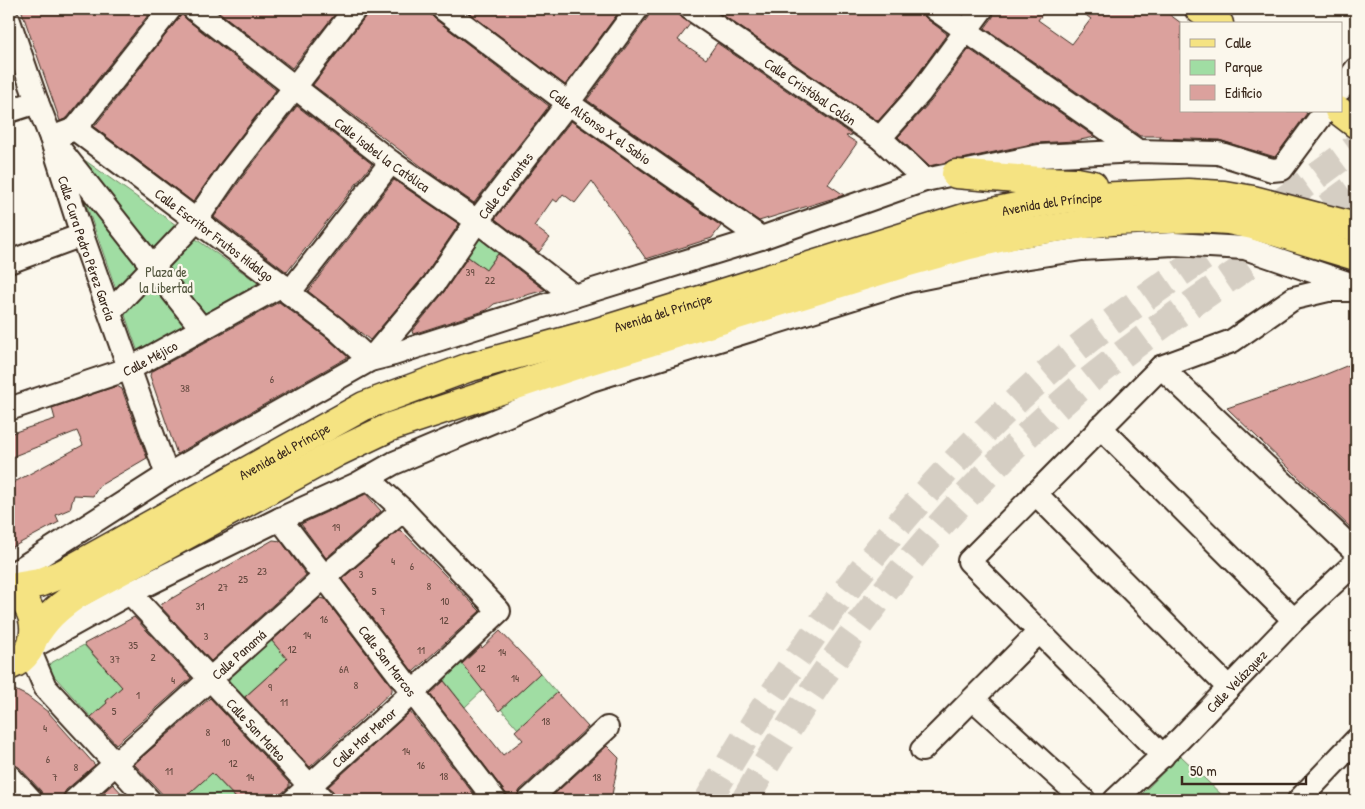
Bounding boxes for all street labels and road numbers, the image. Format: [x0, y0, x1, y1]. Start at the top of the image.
street label: Calle Cristóbal Colón [761, 53, 860, 129]
street label: Calle Alfonso X el Sabio [546, 83, 656, 168]
street label: Calle Isabel la Católica [331, 112, 435, 196]
street label: Calle Cervantes [473, 148, 537, 223]
street label: Calle Cura Pedro Pérez García [54, 173, 121, 323]
street label: Calle Escritor Frutos Hidalgo [151, 183, 278, 285]
street label: Avenida del Príncipe [1000, 187, 1103, 219]
street label: Avenida del Príncipe [611, 287, 714, 336]
street label: Calle Méjico [120, 335, 181, 380]
street label: Avenida del Príncipe [235, 417, 333, 484]
street label: Calle San Marcos [355, 621, 422, 700]
street label: Calle Panamá [207, 624, 270, 683]
street label: Calle Velázquez [1201, 645, 1271, 716]
street label: Calle San Mateo [223, 694, 291, 765]
street label: Calle Mar Menor [327, 702, 401, 771]

